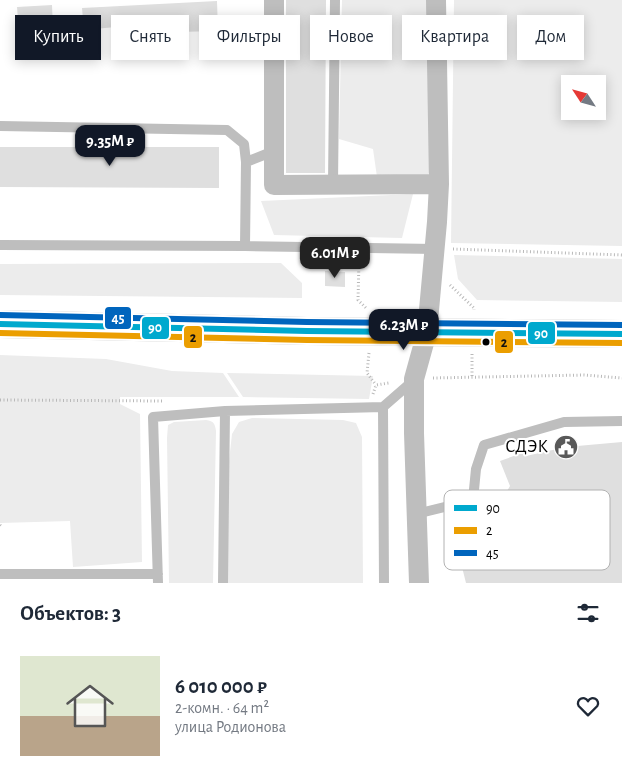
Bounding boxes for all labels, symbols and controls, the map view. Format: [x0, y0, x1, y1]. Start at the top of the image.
chip: Купить [15, 15, 101, 60]
chip: Снять [111, 15, 189, 60]
chip: Фильтры [199, 15, 300, 60]
chip: Новое [310, 15, 392, 60]
chip: Квартира [402, 15, 507, 60]
chip: Дом [517, 15, 584, 60]
north arrow [561, 75, 606, 120]
map controls [561, 75, 606, 120]
pin: 9.35M ₽ [64, 124, 156, 167]
text: 9.35M ₽ [86, 133, 134, 149]
pin: 6.01M ₽ [289, 236, 381, 279]
text: 6.01M ₽ [311, 245, 359, 261]
line badge: 45 [104, 306, 132, 330]
pin: 6.23M ₽ [358, 308, 450, 351]
text: 45 [111, 312, 125, 326]
line badge: 90 [141, 316, 170, 340]
text: 6.23M ₽ [380, 317, 428, 333]
text: 90 [148, 321, 162, 335]
line badge: 90 [527, 321, 556, 345]
line badge: 2 [183, 325, 203, 349]
text: 90 [534, 327, 548, 341]
line badge: 2 [494, 330, 514, 354]
text: 2 [190, 331, 197, 345]
text: 2 [501, 336, 508, 350]
unlabelled marker [481, 337, 491, 347]
public building icon: СДЭК [553, 434, 579, 460]
place label: СДЭК [505, 438, 549, 456]
legend [444, 490, 610, 570]
text: 90 [486, 502, 500, 516]
text: 2 [486, 524, 492, 538]
text: 45 [486, 547, 499, 561]
icon: filters [574, 599, 602, 627]
text: Объектов: 3 [20, 603, 121, 624]
icon: home [60, 676, 120, 736]
text: 6 010 000 ₽ [175, 676, 267, 697]
icon: heart [574, 692, 602, 720]
text: 2-комн. · 64 m² [175, 700, 269, 716]
text: улица Родионова [175, 719, 286, 735]

